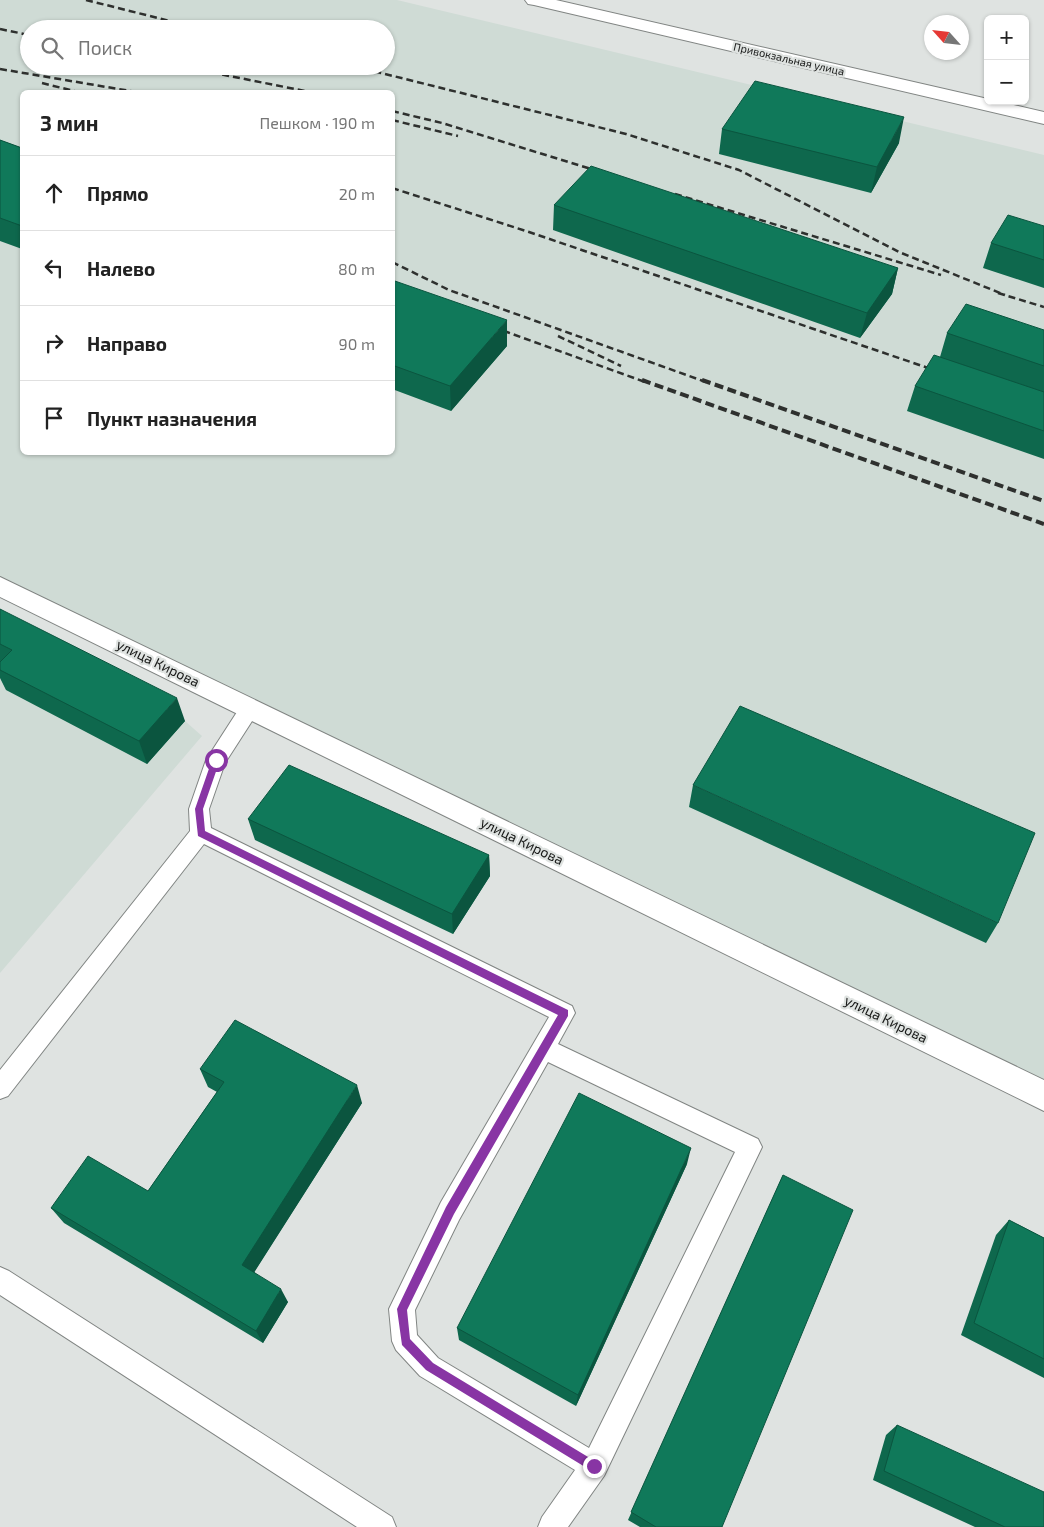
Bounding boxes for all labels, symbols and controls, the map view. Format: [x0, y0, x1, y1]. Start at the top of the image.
north arrow [924, 15, 969, 60]
map controls [984, 15, 1029, 105]
button: + [984, 15, 1029, 60]
search box [20, 20, 395, 75]
icon: search [38, 34, 66, 62]
text: Поиск [78, 36, 132, 59]
street label: Привокзальная улица [732, 39, 846, 79]
button: − [984, 60, 1029, 105]
text: 3 мин [40, 110, 98, 135]
text: Пешком · 190 m [259, 113, 375, 132]
icon: ahead [40, 179, 68, 207]
text: Прямо [87, 182, 149, 205]
text: 20 m [339, 184, 375, 203]
icon: left [40, 254, 68, 282]
text: Налево [87, 257, 155, 280]
text: 80 m [338, 259, 375, 278]
icon: right [40, 329, 68, 357]
text: Направо [87, 332, 167, 355]
text: 90 m [339, 334, 375, 353]
icon: arrive [40, 404, 68, 432]
text: Пункт назначения [87, 407, 257, 430]
street label: улица Кирова [114, 635, 203, 690]
route start [205, 749, 228, 772]
street label: улица Кирова [478, 813, 567, 868]
street label: улица Кирова [842, 991, 931, 1046]
route end [583, 1455, 606, 1478]

